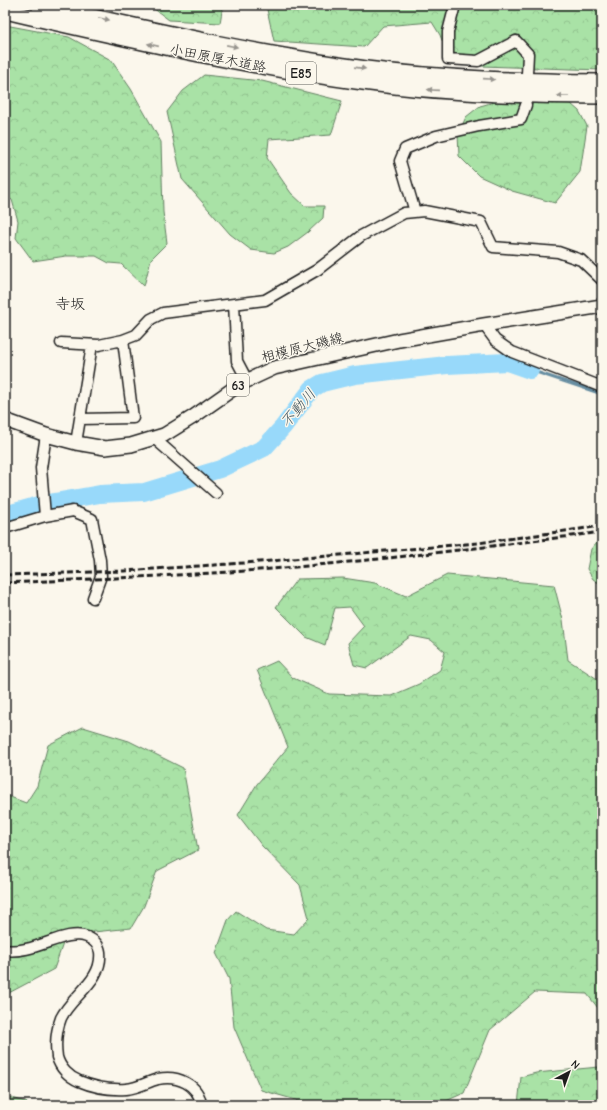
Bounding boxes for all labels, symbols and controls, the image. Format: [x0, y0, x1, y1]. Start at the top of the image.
one-way arrow [98, 17, 111, 23]
one-way arrow [147, 41, 159, 47]
street label: 小田原厚木道路 [168, 41, 268, 76]
one-way arrow [226, 43, 238, 49]
road number: E85 [286, 62, 316, 84]
one-way arrow [354, 65, 366, 71]
one-way arrow [483, 76, 495, 83]
one-way arrow [427, 86, 439, 93]
one-way arrow [556, 93, 569, 99]
district label: 寺坂 [55, 295, 85, 313]
street label: 相模原大磯線 [259, 329, 345, 366]
road number: 63 [227, 374, 249, 396]
water label: 不動川 [276, 385, 320, 431]
north arrow [549, 1052, 589, 1092]
text: N [568, 1058, 582, 1072]

